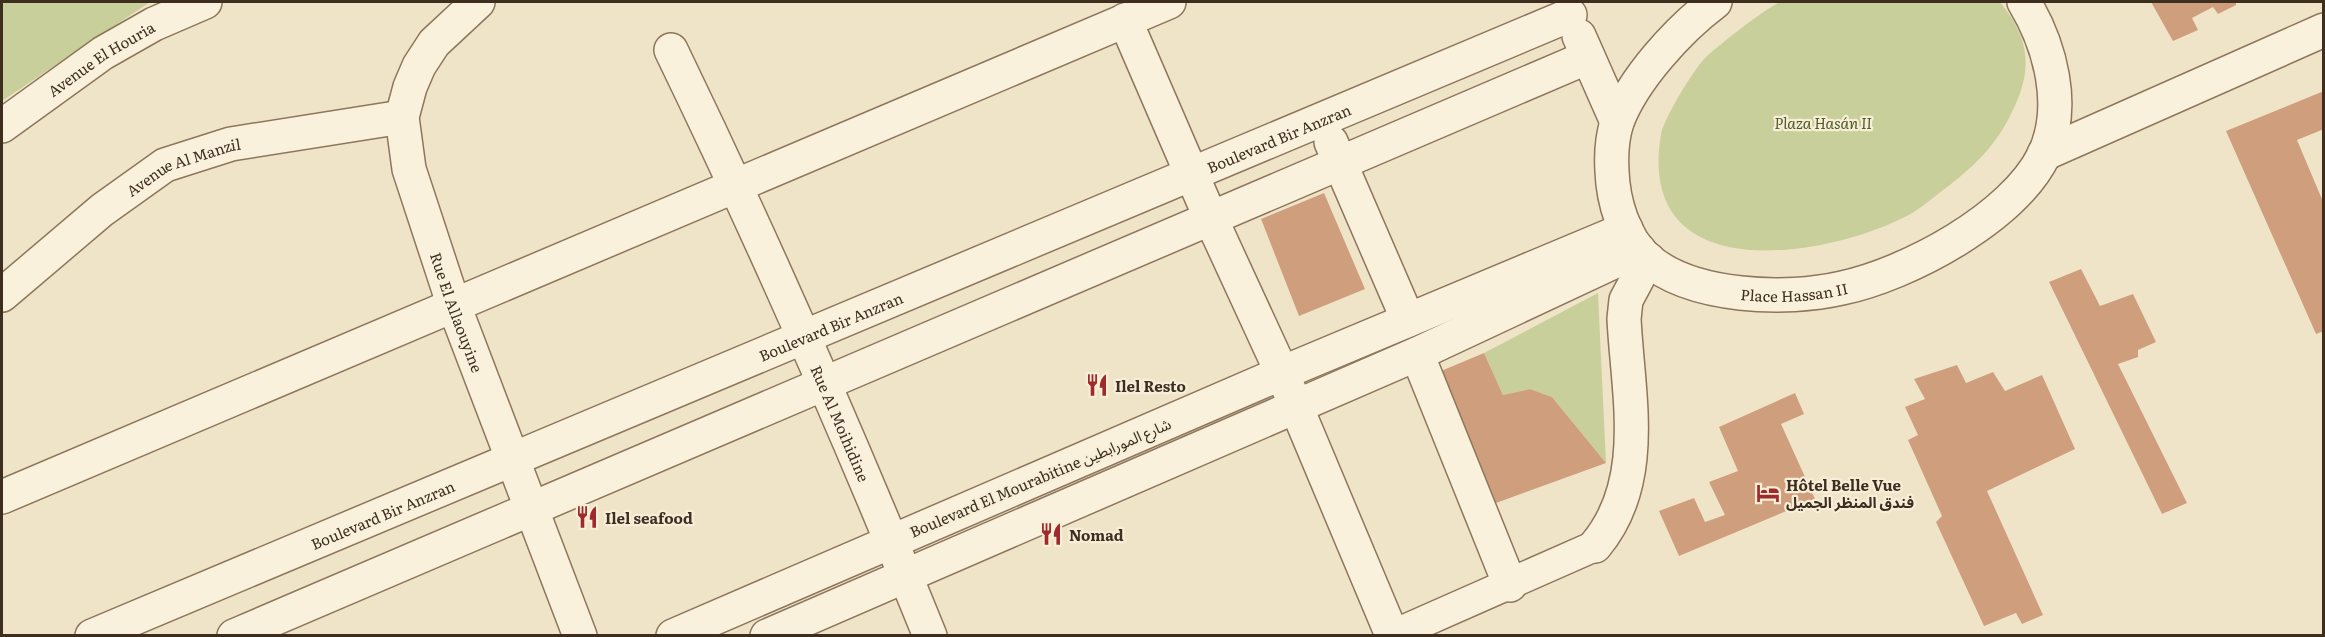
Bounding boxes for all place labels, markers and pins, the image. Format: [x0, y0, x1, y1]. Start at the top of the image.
restaurant icon: Ilel Resto [1084, 372, 1110, 398]
place label: Ilel Resto [1115, 374, 1186, 397]
place label: Hôtel Belle Vue فندق المنظر الجميل [1786, 473, 1914, 513]
hotel icon: Hôtel Belle Vue فندق المنظر الجميل [1755, 480, 1781, 506]
restaurant icon: Ilel seafood [574, 504, 600, 530]
place label: Ilel seafood [605, 506, 693, 529]
restaurant icon: Nomad [1038, 521, 1064, 547]
place label: Nomad [1069, 523, 1124, 546]

